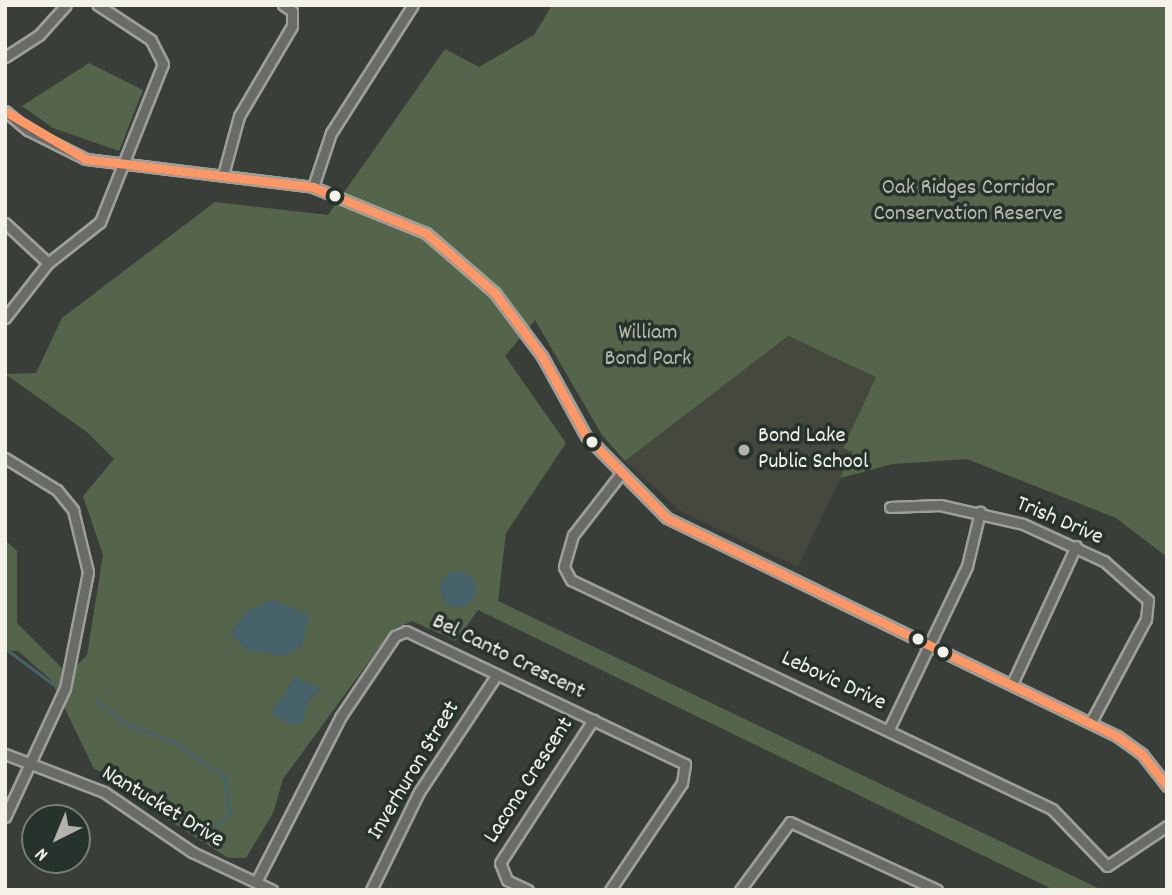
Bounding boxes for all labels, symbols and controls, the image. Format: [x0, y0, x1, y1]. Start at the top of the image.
park label: Oak Ridges Corridor Conservation Reserve [873, 175, 1063, 229]
unlabelled marker [328, 189, 342, 203]
park label: William Bond Park [604, 320, 692, 374]
place label: Bond Lake Public School [758, 423, 868, 477]
unlabelled marker [585, 435, 599, 449]
marker: Bond Lake Public School [736, 442, 752, 458]
street label: Trish Drive [1011, 491, 1107, 553]
street label: Bel Canto Crescent [427, 609, 589, 707]
unlabelled marker [911, 632, 925, 646]
unlabelled marker [936, 645, 950, 659]
street label: Lebovic Drive [776, 646, 890, 718]
street label: Inverhuron Street [363, 697, 467, 845]
street label: Lacona Crescent [479, 713, 581, 849]
street label: Nantucket Drive [96, 761, 228, 855]
north arrow [21, 804, 91, 874]
text: N [30, 840, 55, 866]

